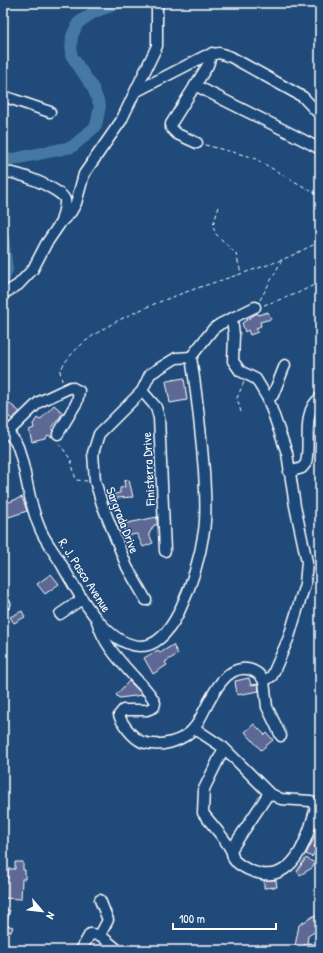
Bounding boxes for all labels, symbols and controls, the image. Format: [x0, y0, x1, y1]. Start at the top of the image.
street label: Finisterra Drive [137, 432, 159, 507]
street label: Sargrada Drive [102, 484, 144, 556]
street label: R. J. Pasco Avenue [54, 535, 116, 615]
north arrow [22, 891, 62, 931]
scale bar [173, 905, 276, 931]
text: N [43, 910, 58, 922]
text: 100 m [179, 910, 205, 927]

